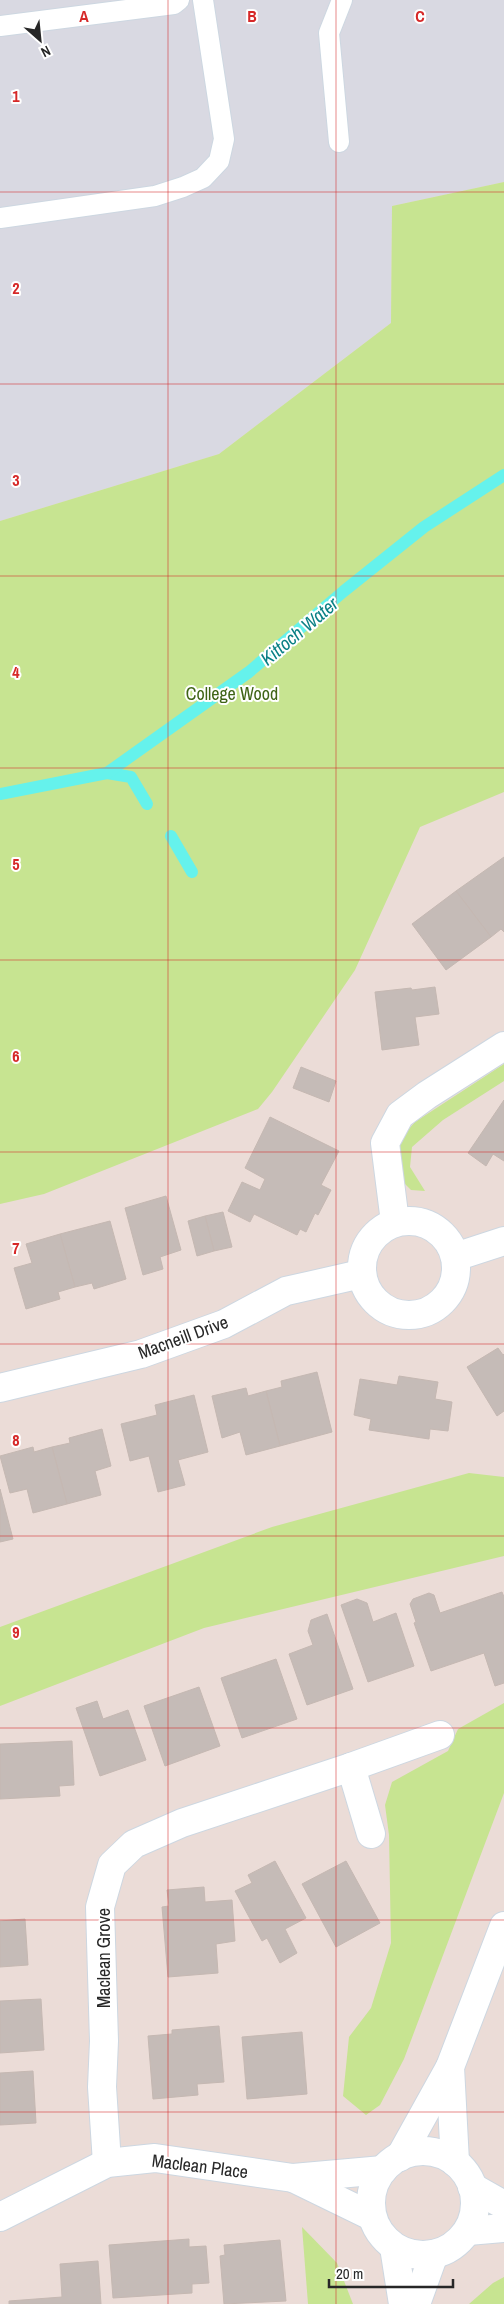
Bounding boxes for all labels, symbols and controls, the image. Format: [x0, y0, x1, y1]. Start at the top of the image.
text: A [79, 5, 89, 27]
text: B [247, 5, 257, 27]
text: C [415, 5, 425, 27]
north arrow [15, 15, 65, 65]
text: N [38, 42, 54, 61]
text: 1 [12, 85, 20, 107]
text: 2 [12, 277, 20, 299]
text: 3 [12, 469, 20, 491]
water label: Kittoch Water [255, 590, 344, 671]
text: 4 [12, 661, 20, 683]
park label: College Wood [186, 681, 278, 706]
text: 5 [12, 853, 20, 875]
text: 6 [12, 1045, 20, 1067]
text: 7 [12, 1237, 20, 1259]
street label: Macneill Drive [134, 1309, 232, 1365]
text: 8 [12, 1429, 20, 1451]
text: 9 [12, 1621, 20, 1643]
street label: Maclean Grove [91, 1908, 116, 2008]
street label: Maclean Place [150, 2148, 250, 2184]
scale bar [329, 2256, 453, 2288]
text: 20 m [336, 2263, 363, 2284]

